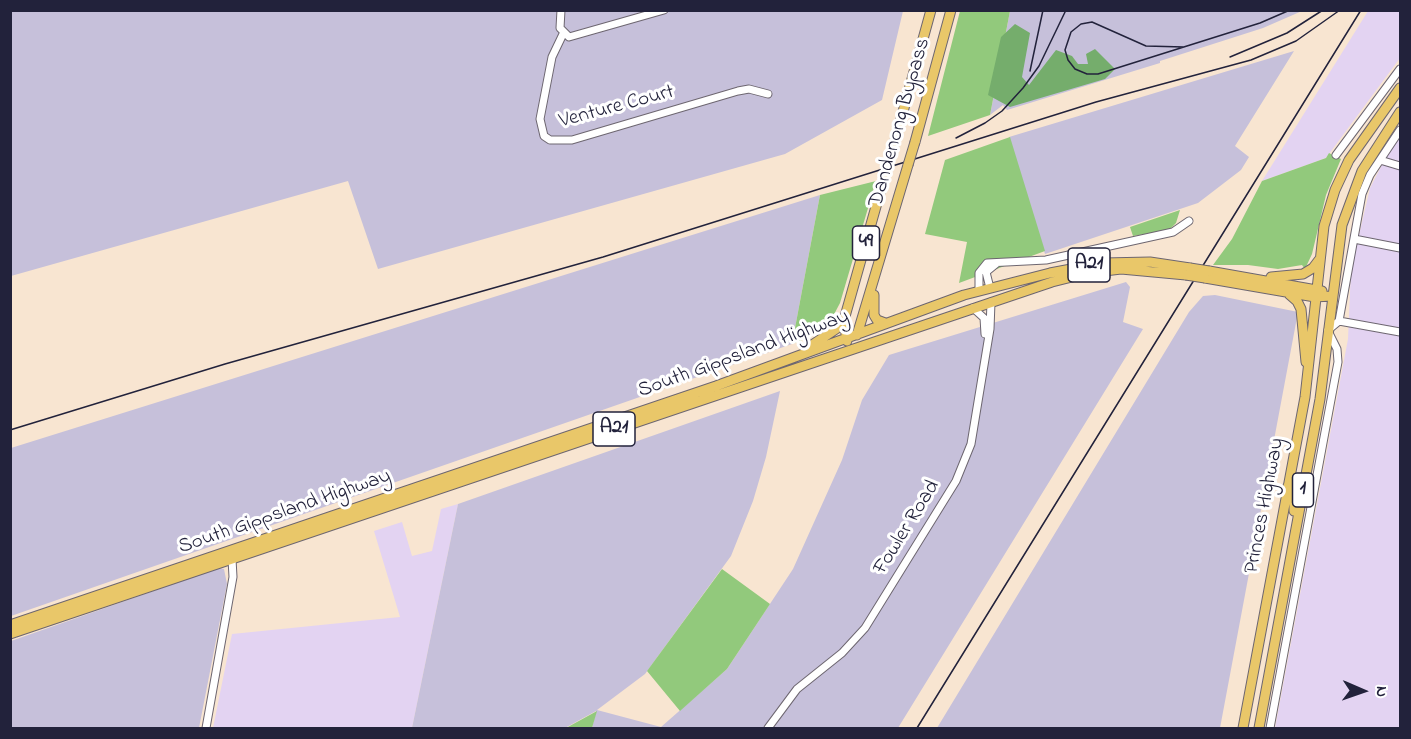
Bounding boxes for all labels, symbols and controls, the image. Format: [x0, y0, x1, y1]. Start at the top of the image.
street label: Dandenong Bypass [865, 36, 937, 210]
street label: Venture Court [557, 81, 677, 135]
road number: 49 [852, 226, 880, 260]
road number: A21 [1068, 248, 1110, 282]
street label: South Gippsland Highway [635, 305, 853, 405]
road number: A21 [593, 412, 635, 446]
street label: Princes Highway [1241, 436, 1291, 576]
street label: South Gippsland Highway [176, 465, 394, 561]
road number: 1 [1292, 473, 1314, 507]
street label: Fowler Road [869, 476, 947, 580]
north arrow [1333, 661, 1393, 721]
text: N [1369, 686, 1393, 697]

